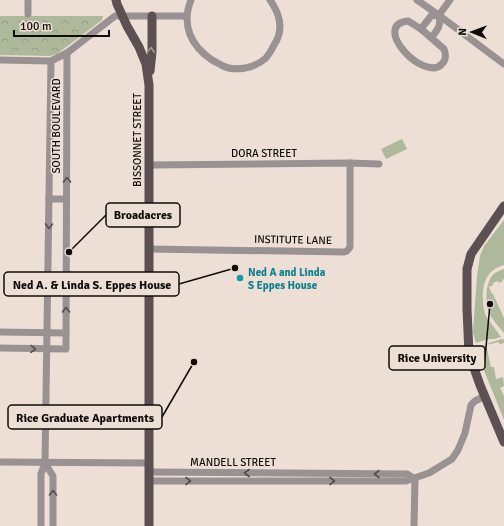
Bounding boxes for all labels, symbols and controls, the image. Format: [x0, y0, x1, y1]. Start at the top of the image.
scale bar [14, 12, 109, 38]
north arrow [452, 12, 492, 52]
text: 100 m [20, 19, 52, 34]
text: N [456, 28, 469, 36]
one-way arrow [147, 47, 156, 53]
street label: SOUTH BOULEVARD [50, 78, 63, 174]
street label: BISSONNET STREET [131, 92, 144, 187]
street label: DORA STREET [231, 147, 297, 160]
one-way arrow [62, 177, 71, 183]
callout: Broadacres [106, 203, 180, 227]
text: Broadacres [114, 208, 173, 223]
one-way arrow [45, 223, 53, 229]
street label: INSTITUTE LANE [254, 233, 332, 247]
place label: Ned A and Linda S Eppes House [248, 266, 326, 292]
callout: Ned A. & Linda S. Eppes House [4, 272, 179, 296]
marker: Ned A and Linda S Eppes House [235, 273, 245, 283]
text: Ned A. & Linda S. Eppes House [13, 278, 171, 293]
one-way arrow [62, 307, 70, 313]
one-way arrow [30, 345, 36, 353]
callout: Rice University [389, 346, 485, 370]
text: Rice University [397, 351, 477, 366]
callout: Rice Graduate Apartments [8, 405, 162, 429]
text: Rice Graduate Apartments [16, 411, 155, 426]
street label: MANDELL STREET [190, 456, 276, 469]
one-way arrow [244, 469, 250, 477]
one-way arrow [374, 470, 380, 478]
one-way arrow [185, 477, 191, 485]
one-way arrow [329, 477, 335, 485]
one-way arrow [49, 490, 57, 496]

